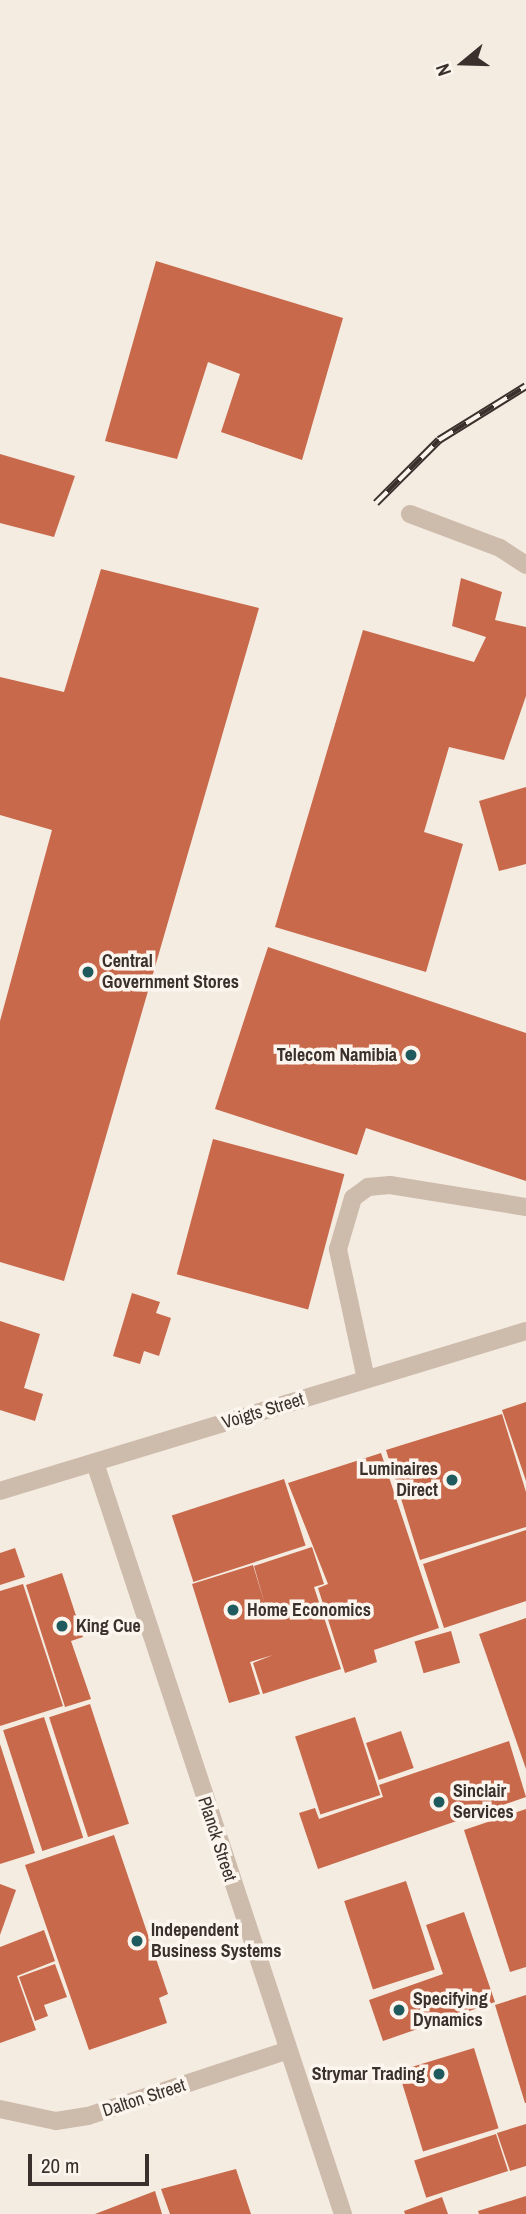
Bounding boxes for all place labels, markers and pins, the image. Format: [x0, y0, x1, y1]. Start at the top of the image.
place label: Central Government Stores [102, 951, 239, 993]
marker: Central Government Stores [80, 964, 96, 980]
place label: Telecom Namibia [277, 1044, 397, 1066]
marker: Telecom Namibia [403, 1047, 419, 1063]
place label: Luminaires Direct [359, 1459, 438, 1502]
marker: Luminaires Direct [444, 1472, 460, 1488]
place label: Home Economics [247, 1599, 371, 1621]
marker: Home Economics [225, 1602, 241, 1618]
place label: King Cue [76, 1615, 141, 1637]
marker: King Cue [54, 1618, 70, 1634]
place label: Sinclair Services [453, 1781, 514, 1824]
marker: Sinclair Services [431, 1794, 447, 1810]
place label: Independent Business Systems [151, 1920, 281, 1962]
marker: Independent Business Systems [129, 1933, 145, 1949]
place label: Specifying Dynamics [413, 1989, 488, 2032]
marker: Specifying Dynamics [391, 2002, 407, 2018]
place label: Strymar Trading [312, 2063, 425, 2085]
marker: Strymar Trading [431, 2066, 447, 2082]

